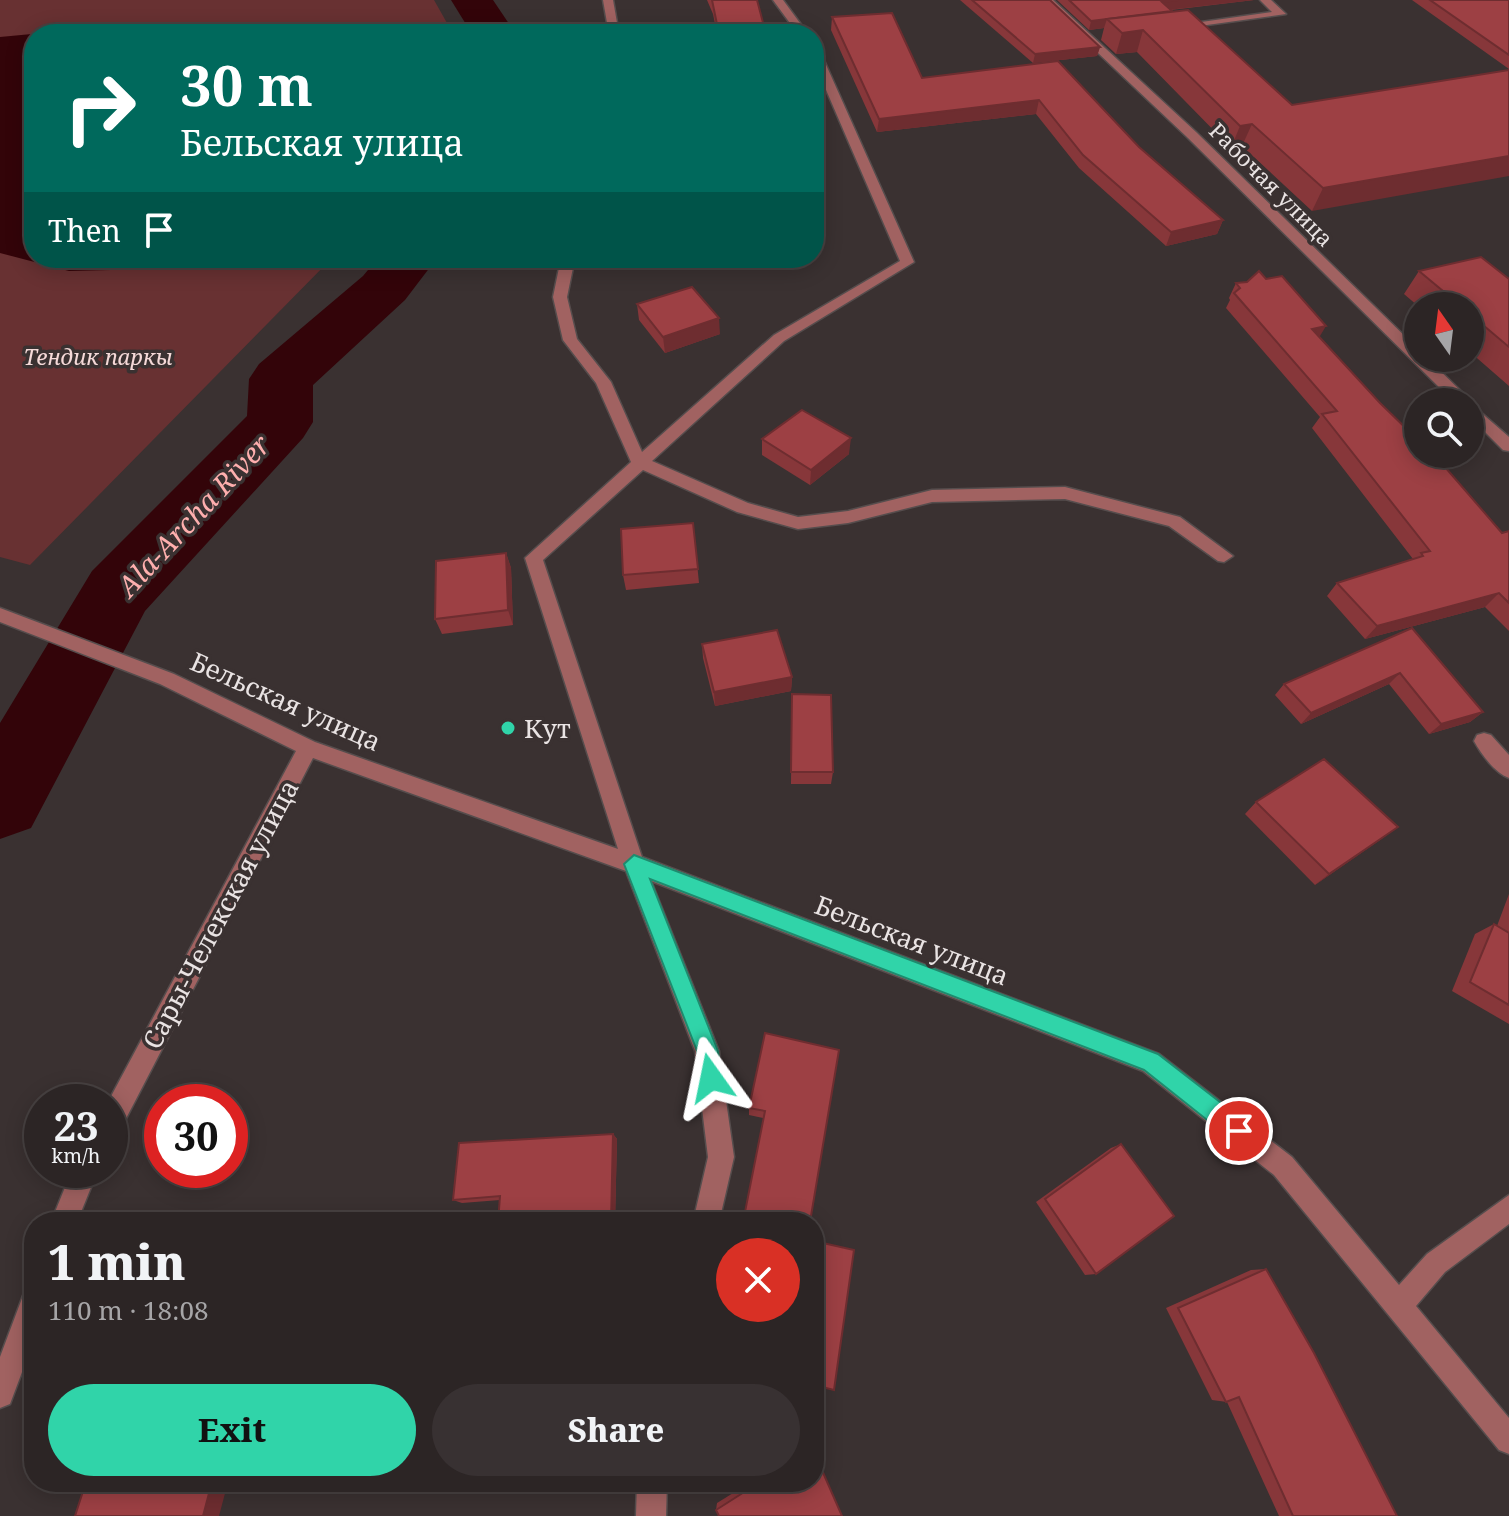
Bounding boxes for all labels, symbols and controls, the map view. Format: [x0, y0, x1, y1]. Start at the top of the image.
text: 30 m [180, 46, 313, 122]
icon: right [48, 56, 152, 160]
street label: Рабочая улица [1203, 115, 1341, 253]
text: Бельская улица [180, 118, 464, 167]
icon: arrive [137, 208, 181, 252]
text: Then [48, 210, 121, 251]
north arrow [1404, 292, 1484, 372]
map controls [1404, 292, 1484, 468]
park label: Тендик паркы [23, 341, 173, 371]
button: search [1404, 388, 1484, 468]
water label: Ala-Archa River [107, 425, 279, 606]
street label: Бельская улица [185, 643, 387, 759]
place label: Кут [524, 710, 571, 746]
marker: Кут [499, 719, 517, 737]
street label: Сары-Челекская улица [134, 773, 306, 1055]
street label: Бельская улица [810, 886, 1014, 994]
position arrow [669, 1036, 753, 1120]
speed limit sign: 30 [144, 1084, 248, 1188]
pin [1205, 1097, 1273, 1165]
text: 23 [53, 1098, 99, 1153]
icon: arrive [1217, 1109, 1261, 1153]
text: km/h [51, 1142, 101, 1169]
text: 1 min [48, 1229, 186, 1294]
button: close [716, 1238, 800, 1322]
text: 110 m · 18:08 [48, 1292, 209, 1328]
button: Exit [48, 1384, 416, 1476]
button: Share [432, 1384, 800, 1476]

